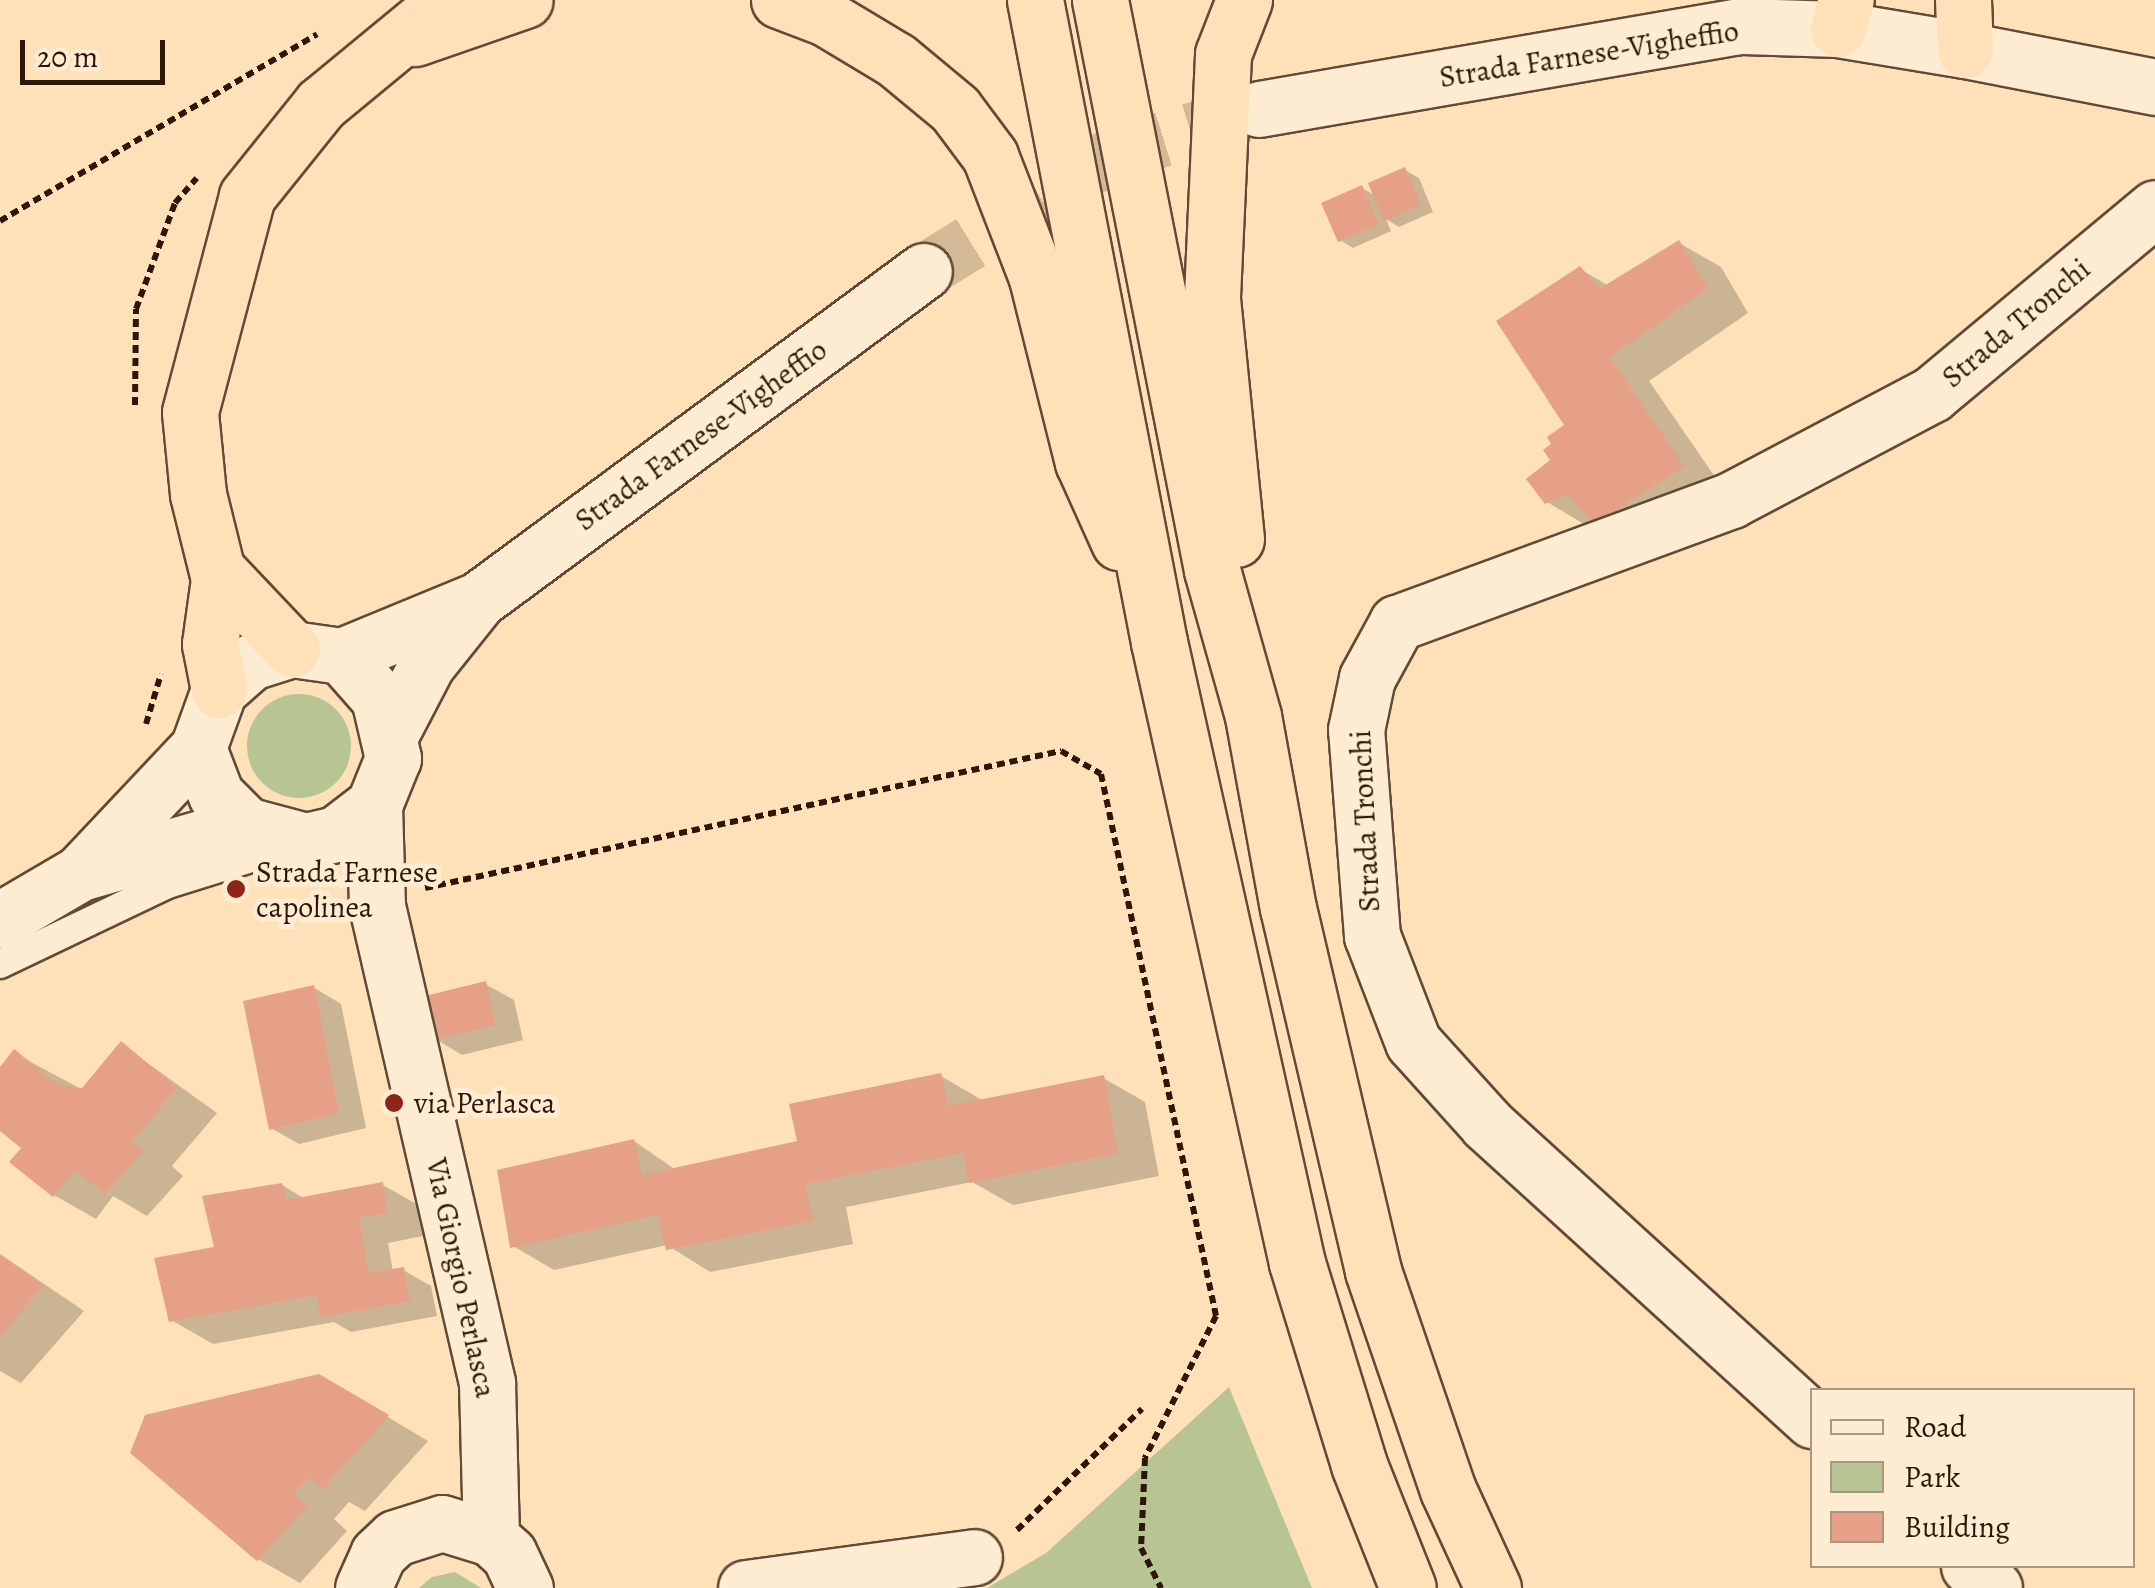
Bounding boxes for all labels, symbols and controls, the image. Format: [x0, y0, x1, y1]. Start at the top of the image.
street label: Strada Farnese-Vigheffio [1437, 13, 1741, 95]
scale bar [25, 20, 170, 82]
text: 20 m [37, 37, 98, 77]
street label: Strada Tronchi [1935, 251, 2097, 395]
street label: Strada Farnese-Vigheffio [568, 332, 834, 538]
street label: Strada Tronchi [1342, 729, 1388, 913]
place label: Strada Farnese capolinea [256, 854, 438, 924]
marker: Strada Farnese capolinea [225, 878, 247, 900]
place label: via Perlasca [414, 1085, 556, 1121]
marker: via Perlasca [383, 1092, 405, 1114]
street label: Via Giorgio Perlasca [418, 1155, 504, 1401]
legend [1810, 1388, 2135, 1568]
text: Road [1904, 1407, 1966, 1447]
text: Park [1904, 1457, 1960, 1497]
text: Building [1904, 1507, 2010, 1547]

